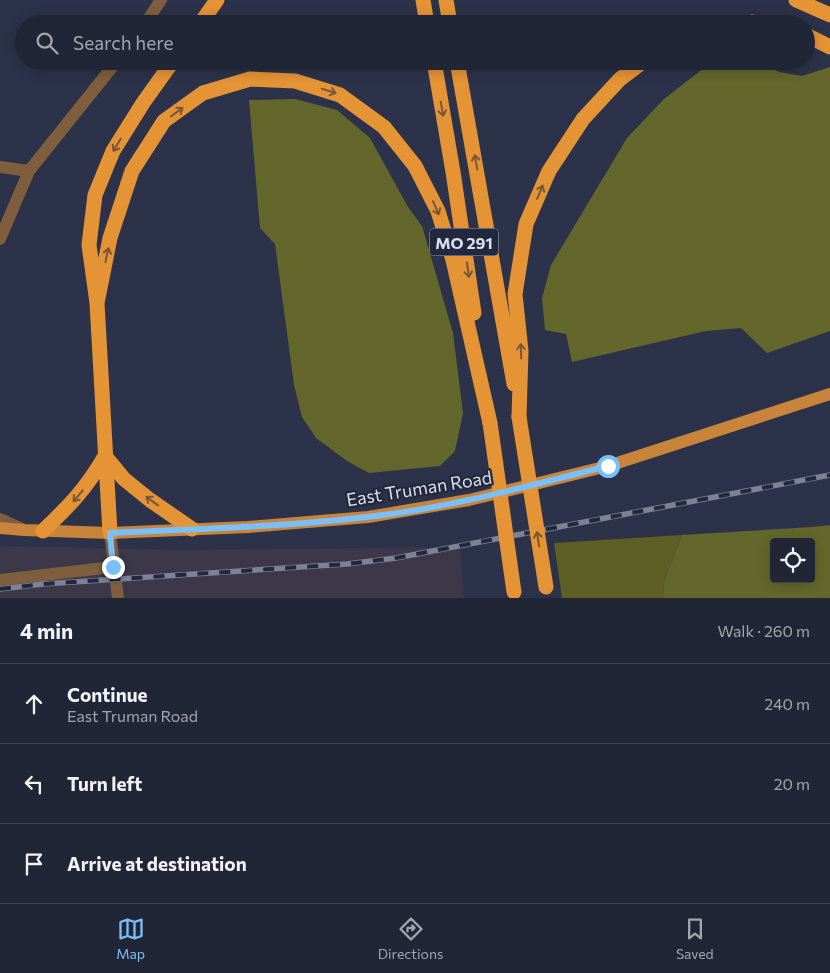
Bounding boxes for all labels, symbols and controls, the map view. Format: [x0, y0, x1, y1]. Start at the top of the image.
search box [15, 15, 815, 70]
icon: search [33, 29, 61, 57]
text: Search here [73, 31, 173, 54]
one-way arrow [321, 87, 337, 97]
one-way arrow [438, 101, 448, 117]
one-way arrow [170, 107, 184, 117]
one-way arrow [112, 138, 122, 152]
one-way arrow [471, 154, 480, 170]
one-way arrow [535, 185, 545, 200]
one-way arrow [431, 200, 441, 215]
road number: MO 291 [430, 228, 498, 256]
one-way arrow [102, 247, 112, 263]
one-way arrow [463, 261, 473, 277]
one-way arrow [516, 343, 525, 359]
route start [597, 455, 620, 478]
street label: East Truman Road [345, 466, 493, 510]
one-way arrow [72, 490, 84, 503]
one-way arrow [145, 496, 159, 506]
one-way arrow [533, 531, 543, 547]
map controls [770, 538, 815, 583]
button: locate [770, 538, 815, 583]
route end [102, 556, 125, 579]
text: 4 min [20, 618, 73, 643]
text: Walk · 260 m [718, 621, 810, 640]
text: Continue [67, 683, 147, 706]
icon: ahead [20, 690, 48, 718]
text: 240 m [764, 694, 810, 713]
text: East Truman Road [67, 706, 198, 725]
icon: left [20, 770, 48, 798]
text: Turn left [67, 772, 142, 795]
text: 20 m [774, 774, 810, 793]
icon: arrive [20, 850, 48, 878]
text: Arrive at destination [67, 852, 247, 875]
tab: Map [116, 915, 145, 962]
tab: Directions [378, 915, 443, 962]
tab: Saved [676, 915, 714, 962]

